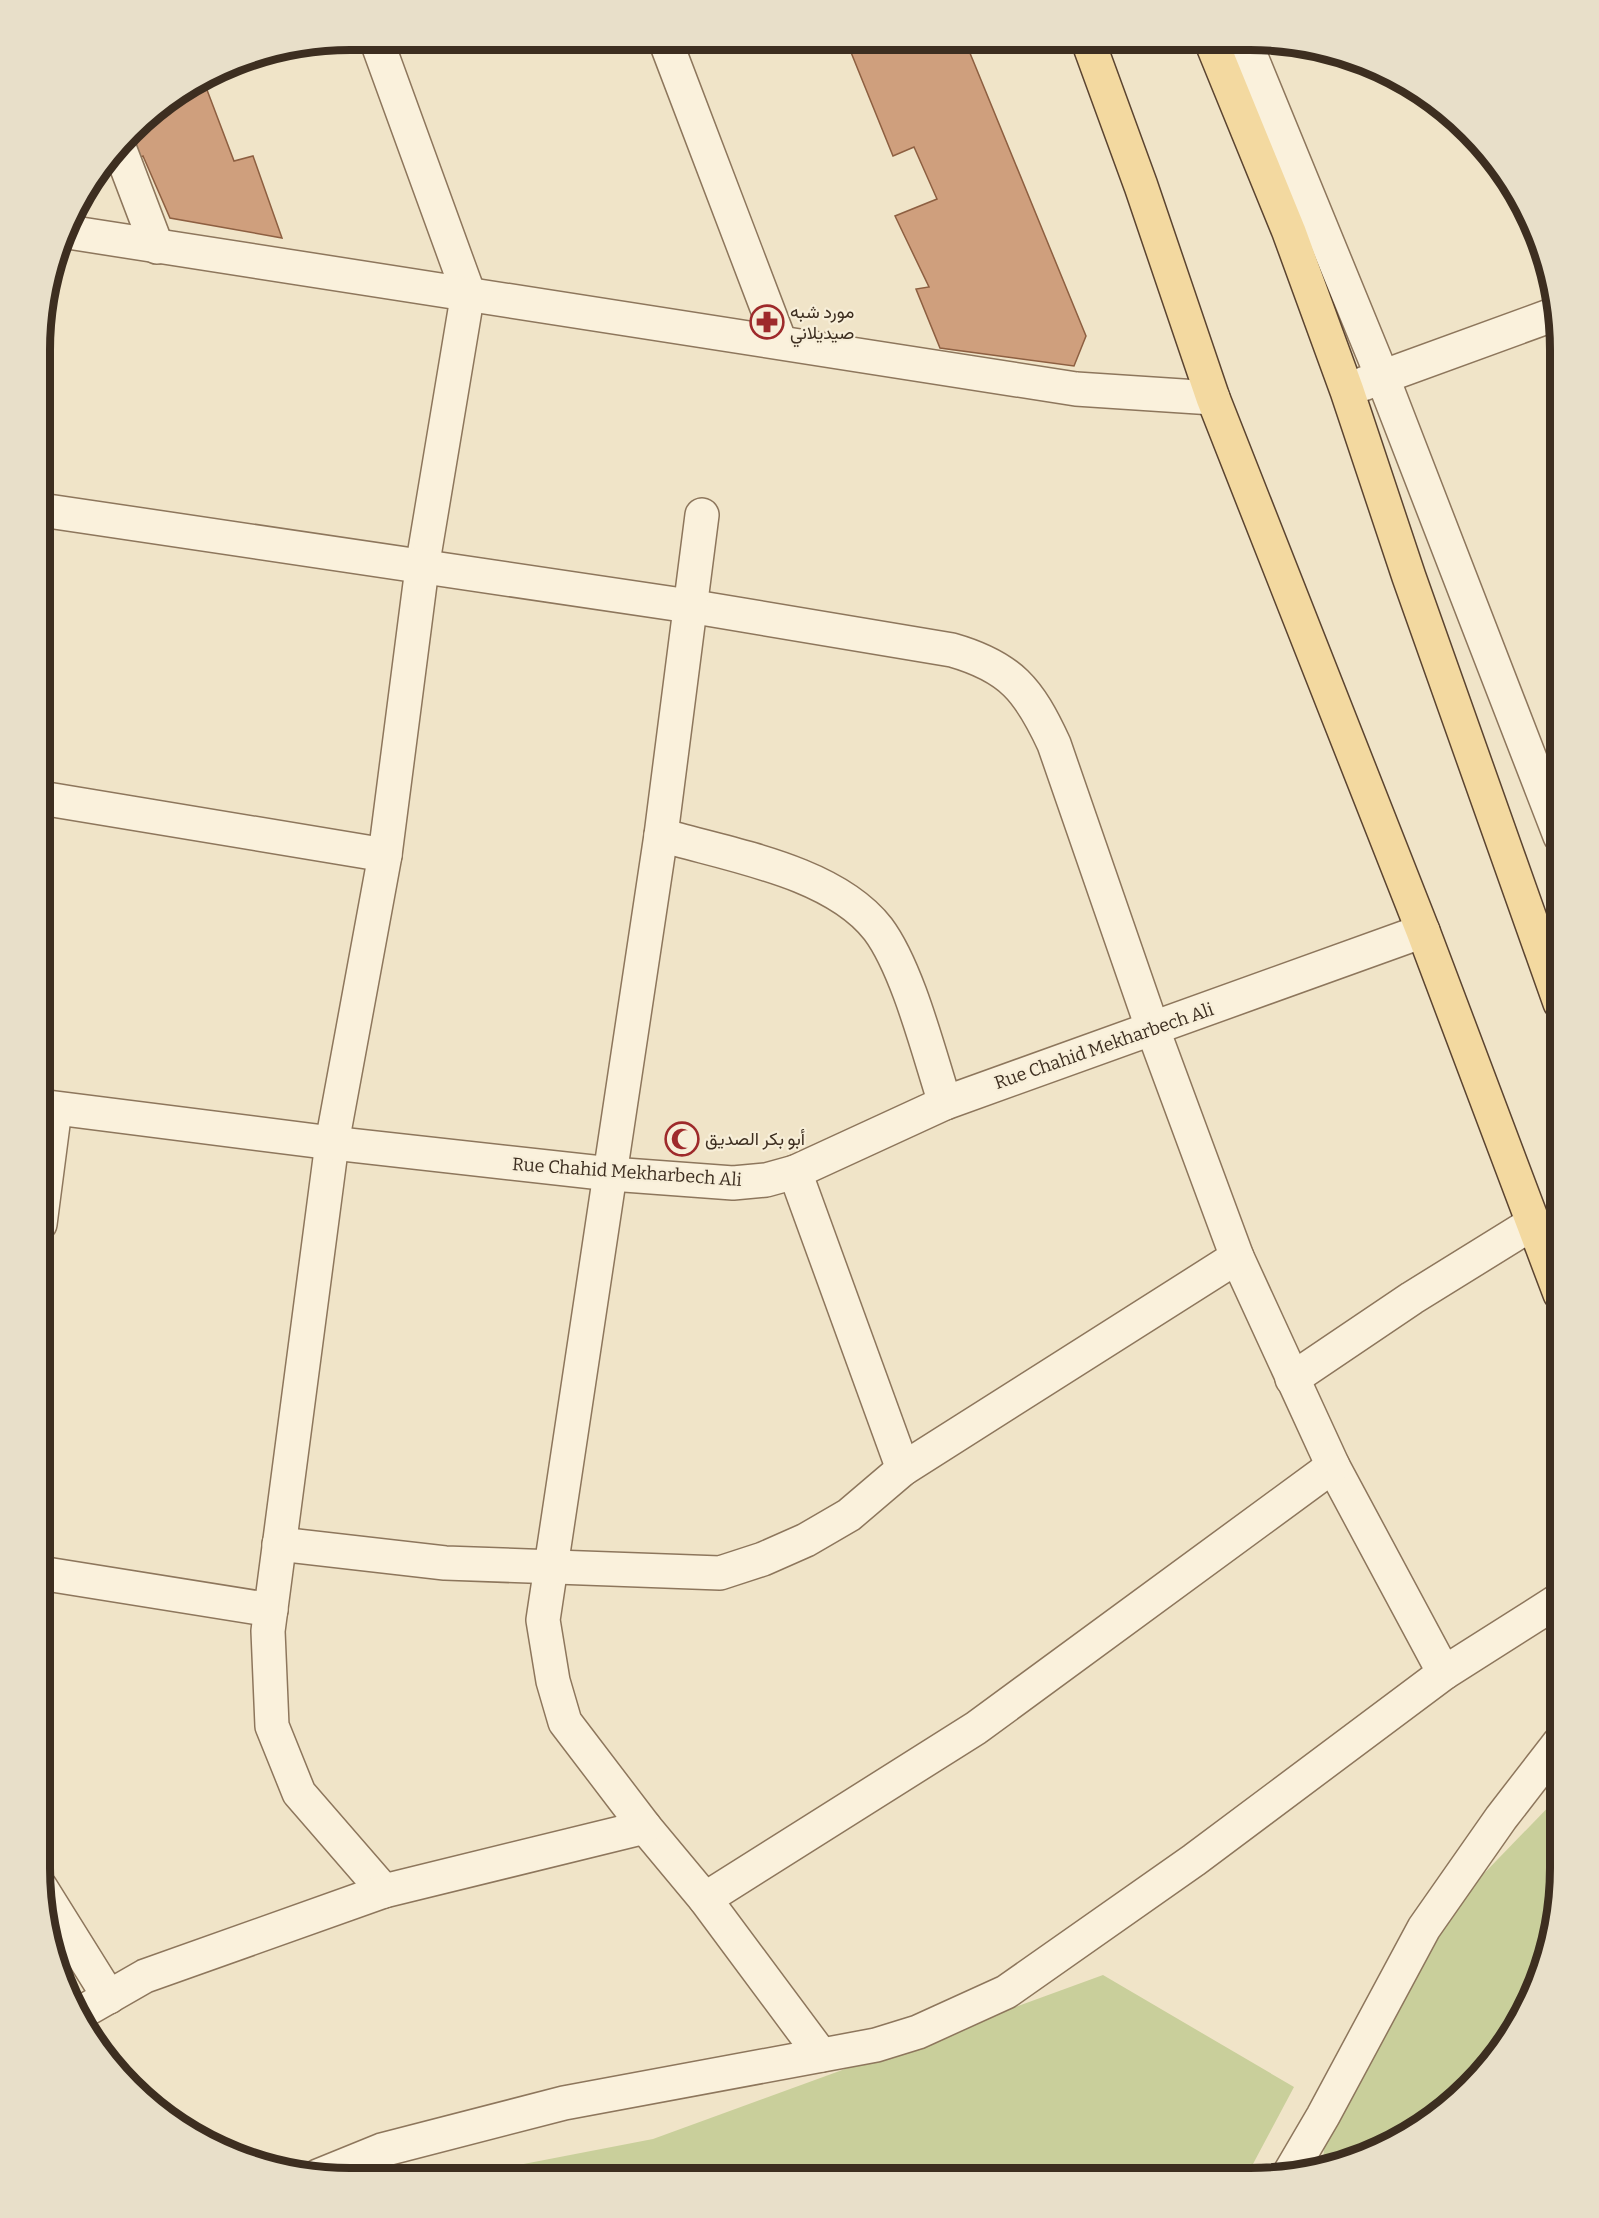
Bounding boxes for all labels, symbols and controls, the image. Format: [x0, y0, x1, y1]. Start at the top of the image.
place label: مورد شبه صيديلاني [790, 301, 854, 348]
pharmacy icon: مورد شبه صيديلاني [749, 304, 785, 340]
street label: Rue Chahid Mekharbech Ali [992, 998, 1216, 1094]
mosque icon: أبو بكر الصديق [664, 1121, 700, 1157]
place label: أبو بكر الصديق [705, 1128, 805, 1150]
street label: Rue Chahid Mekharbech Ali [511, 1153, 743, 1191]

